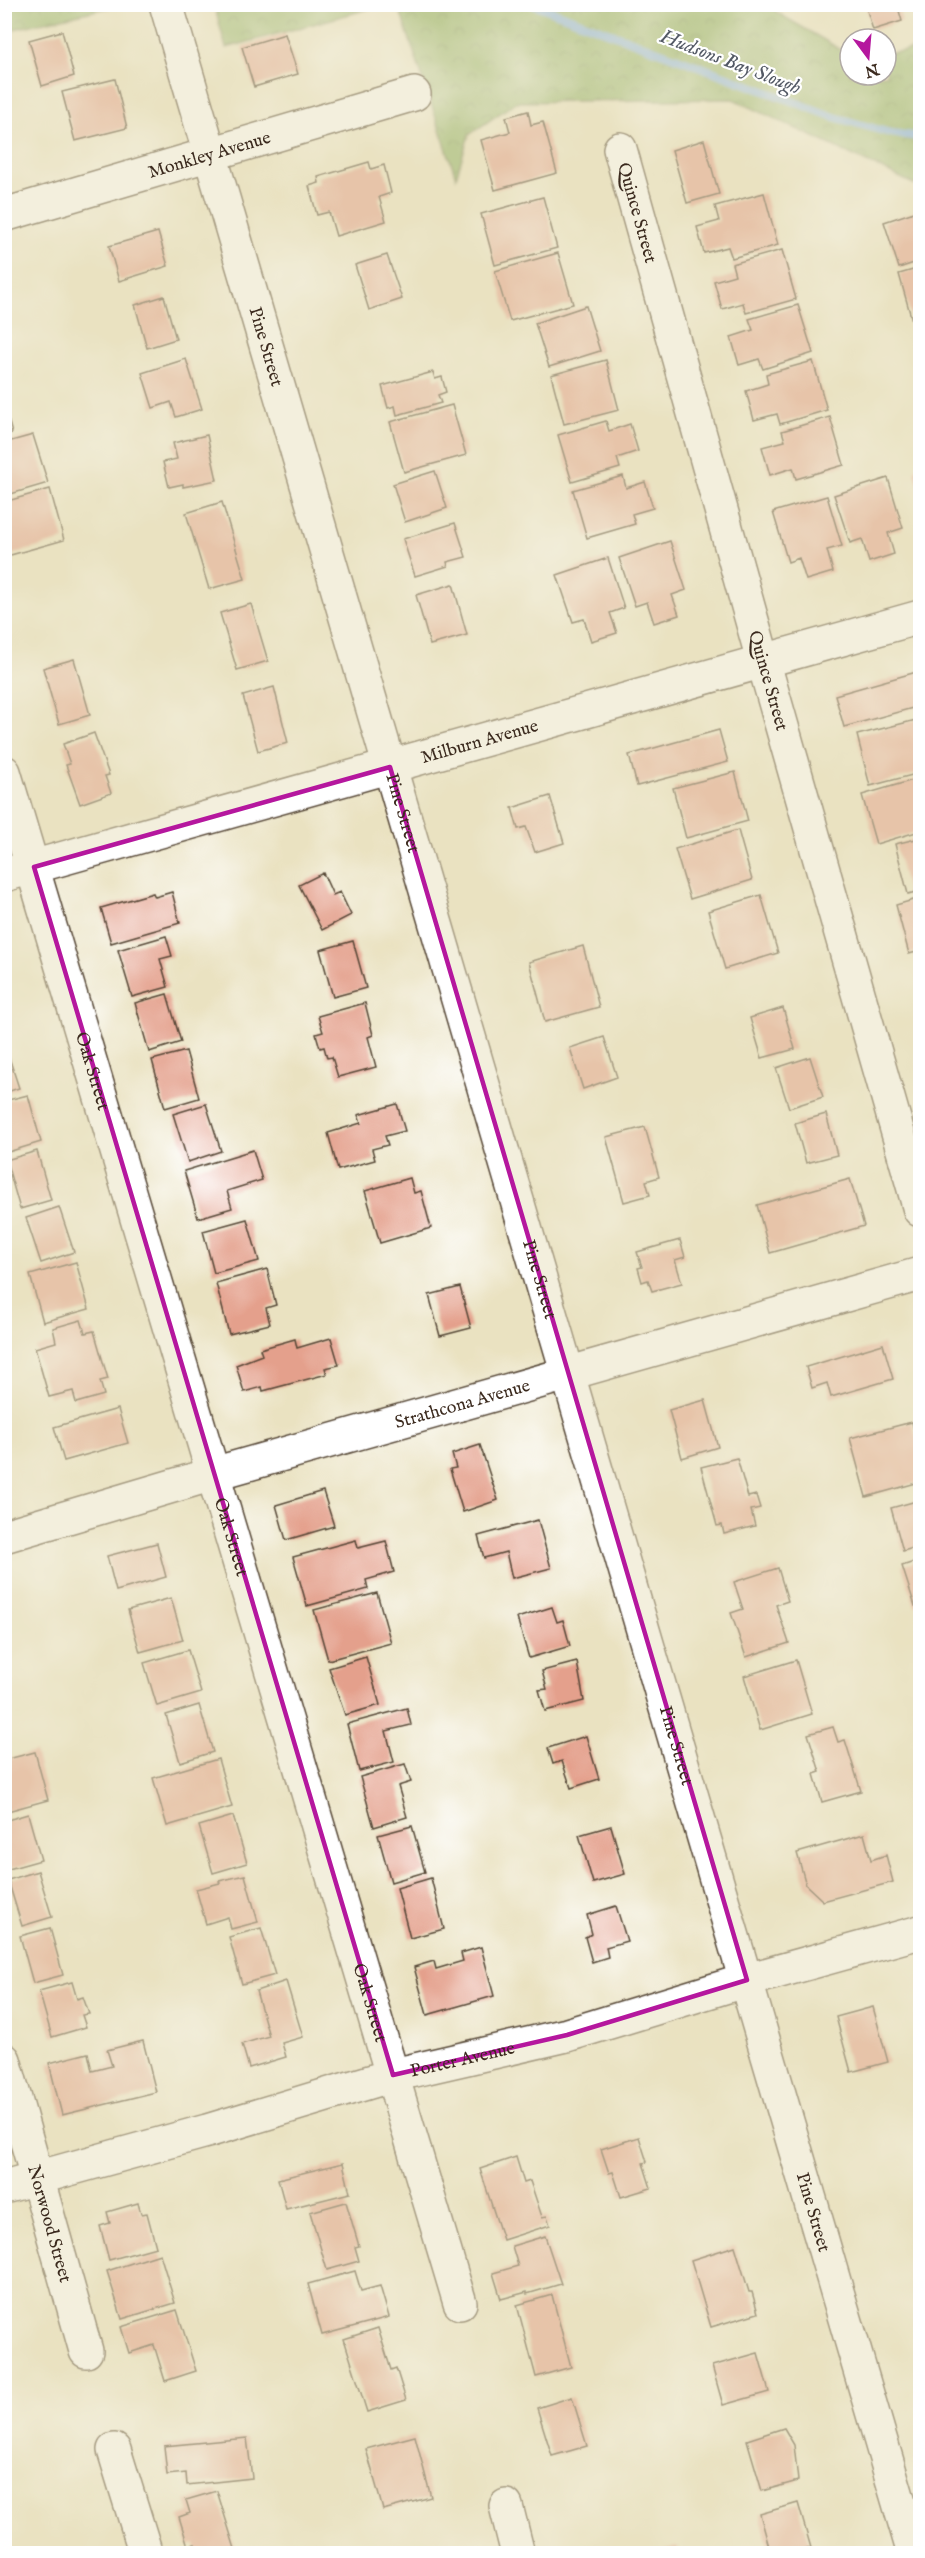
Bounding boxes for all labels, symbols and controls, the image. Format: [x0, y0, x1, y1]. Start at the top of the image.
water label: Hudsons Bay Slough [655, 24, 805, 102]
north arrow [838, 27, 898, 87]
text: N [862, 58, 882, 81]
street label: Monkley Avenue [146, 127, 274, 185]
street label: Quince Street [611, 160, 661, 266]
street label: Pine Street [243, 305, 288, 389]
street label: Quince Street [742, 628, 793, 734]
street label: Milburn Avenue [419, 715, 541, 770]
street label: Pine Street [379, 771, 424, 856]
street label: Oak Street [69, 1029, 114, 1114]
street label: Pine Street [516, 1237, 561, 1322]
street label: Strathcona Avenue [392, 1375, 533, 1435]
street label: Oak Street [208, 1495, 253, 1579]
street label: Pine Street [653, 1704, 698, 1789]
street label: Oak Street [346, 1961, 392, 2045]
street label: Porter Avenue [408, 2037, 517, 2084]
street label: Norwood Street [21, 2163, 76, 2285]
street label: Pine Street [790, 2170, 835, 2255]

